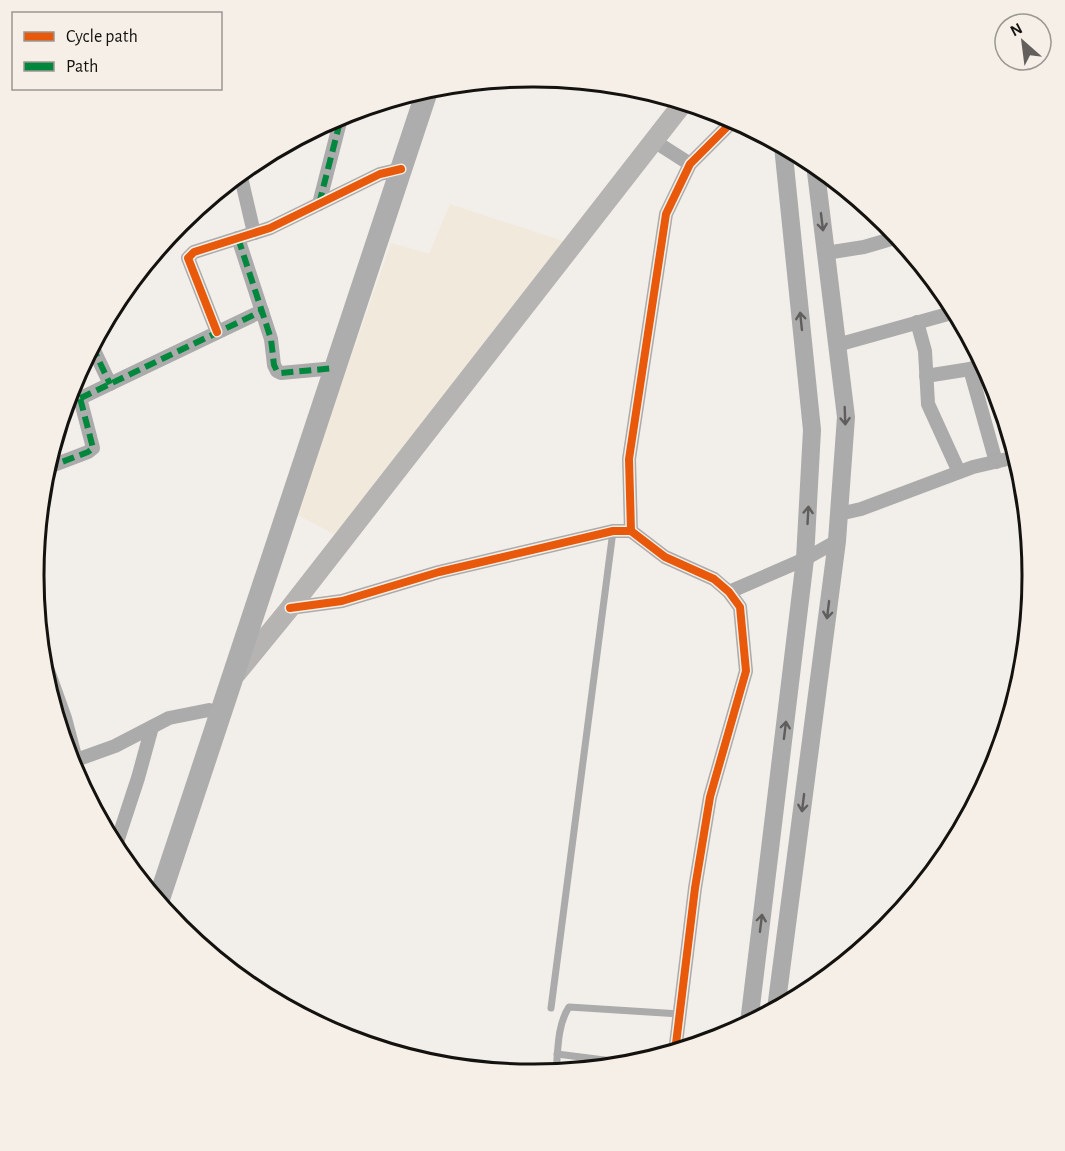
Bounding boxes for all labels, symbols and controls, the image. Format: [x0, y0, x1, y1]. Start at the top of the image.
legend [12, 12, 222, 90]
north arrow [993, 12, 1053, 72]
text: N [1008, 20, 1025, 39]
text: Cycle path [66, 28, 138, 46]
text: Path [66, 58, 98, 76]
one-way arrow [817, 212, 828, 232]
one-way arrow [795, 311, 806, 331]
one-way arrow [839, 405, 850, 425]
one-way arrow [802, 506, 813, 526]
one-way arrow [822, 599, 833, 619]
one-way arrow [780, 720, 791, 740]
one-way arrow [797, 793, 808, 812]
one-way arrow [756, 914, 767, 934]

